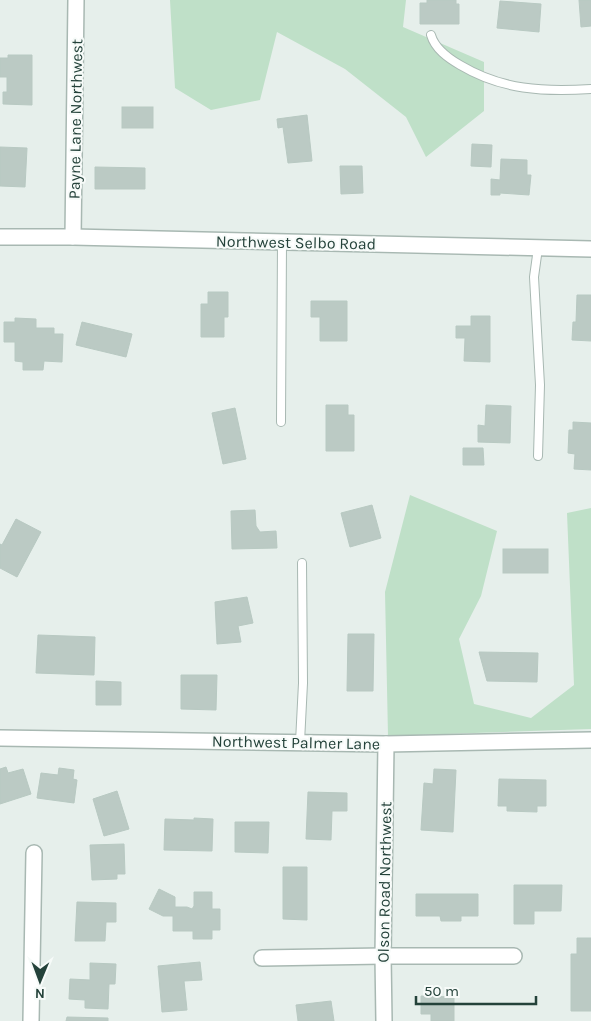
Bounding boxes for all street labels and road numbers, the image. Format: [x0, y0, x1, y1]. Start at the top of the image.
street label: Payne Lane Northwest [65, 39, 86, 199]
street label: Northwest Selbo Road [216, 232, 376, 253]
street label: Northwest Palmer Lane [212, 732, 380, 753]
street label: Olson Road Northwest [374, 801, 395, 963]

